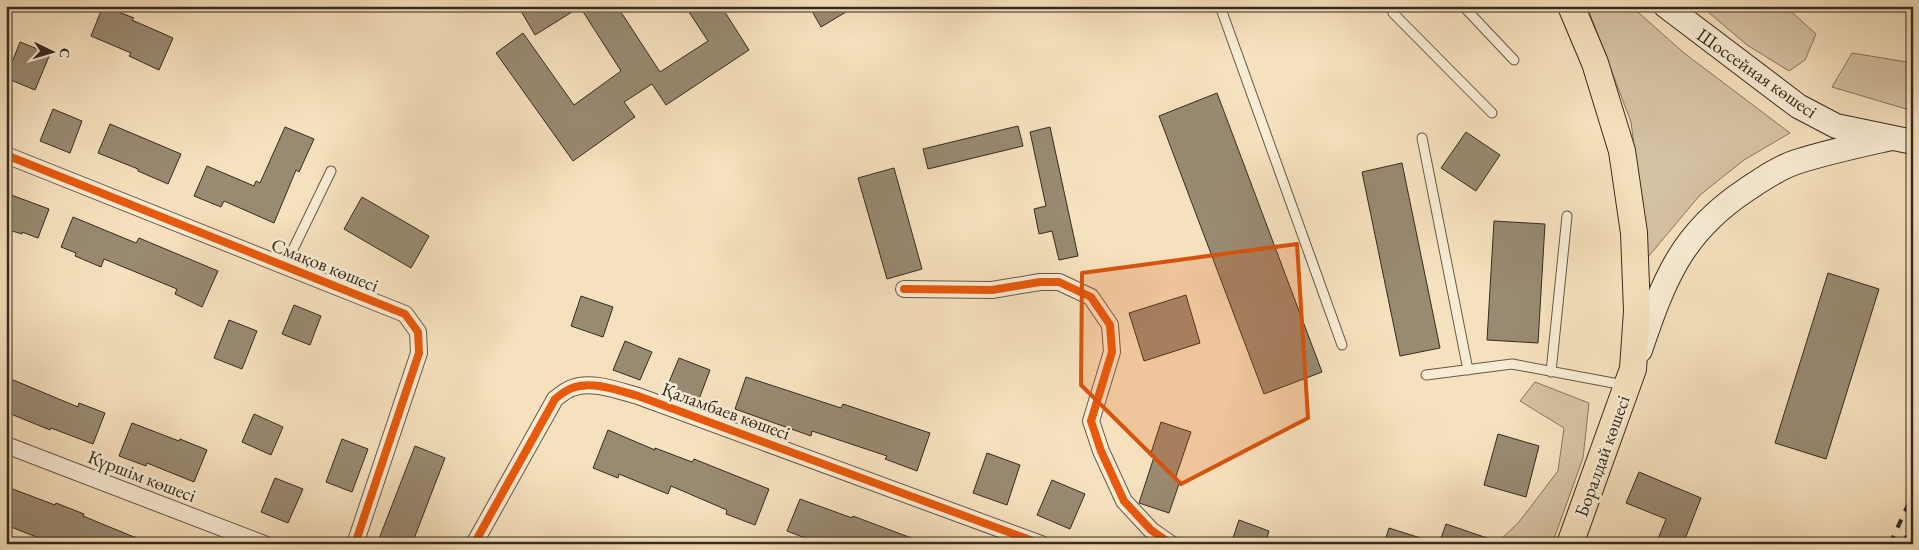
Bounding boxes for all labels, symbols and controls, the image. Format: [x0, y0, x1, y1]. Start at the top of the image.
street label: Шоссейная көшесі [1692, 22, 1823, 124]
north arrow [28, 28, 78, 78]
text: С [56, 47, 74, 59]
street label: Смақов көшесі [268, 232, 383, 298]
street label: Қаламбаев көшесі [658, 376, 794, 446]
street label: Боралдай көшесі [1568, 391, 1636, 520]
street label: Күршім көшесі [84, 444, 200, 508]

